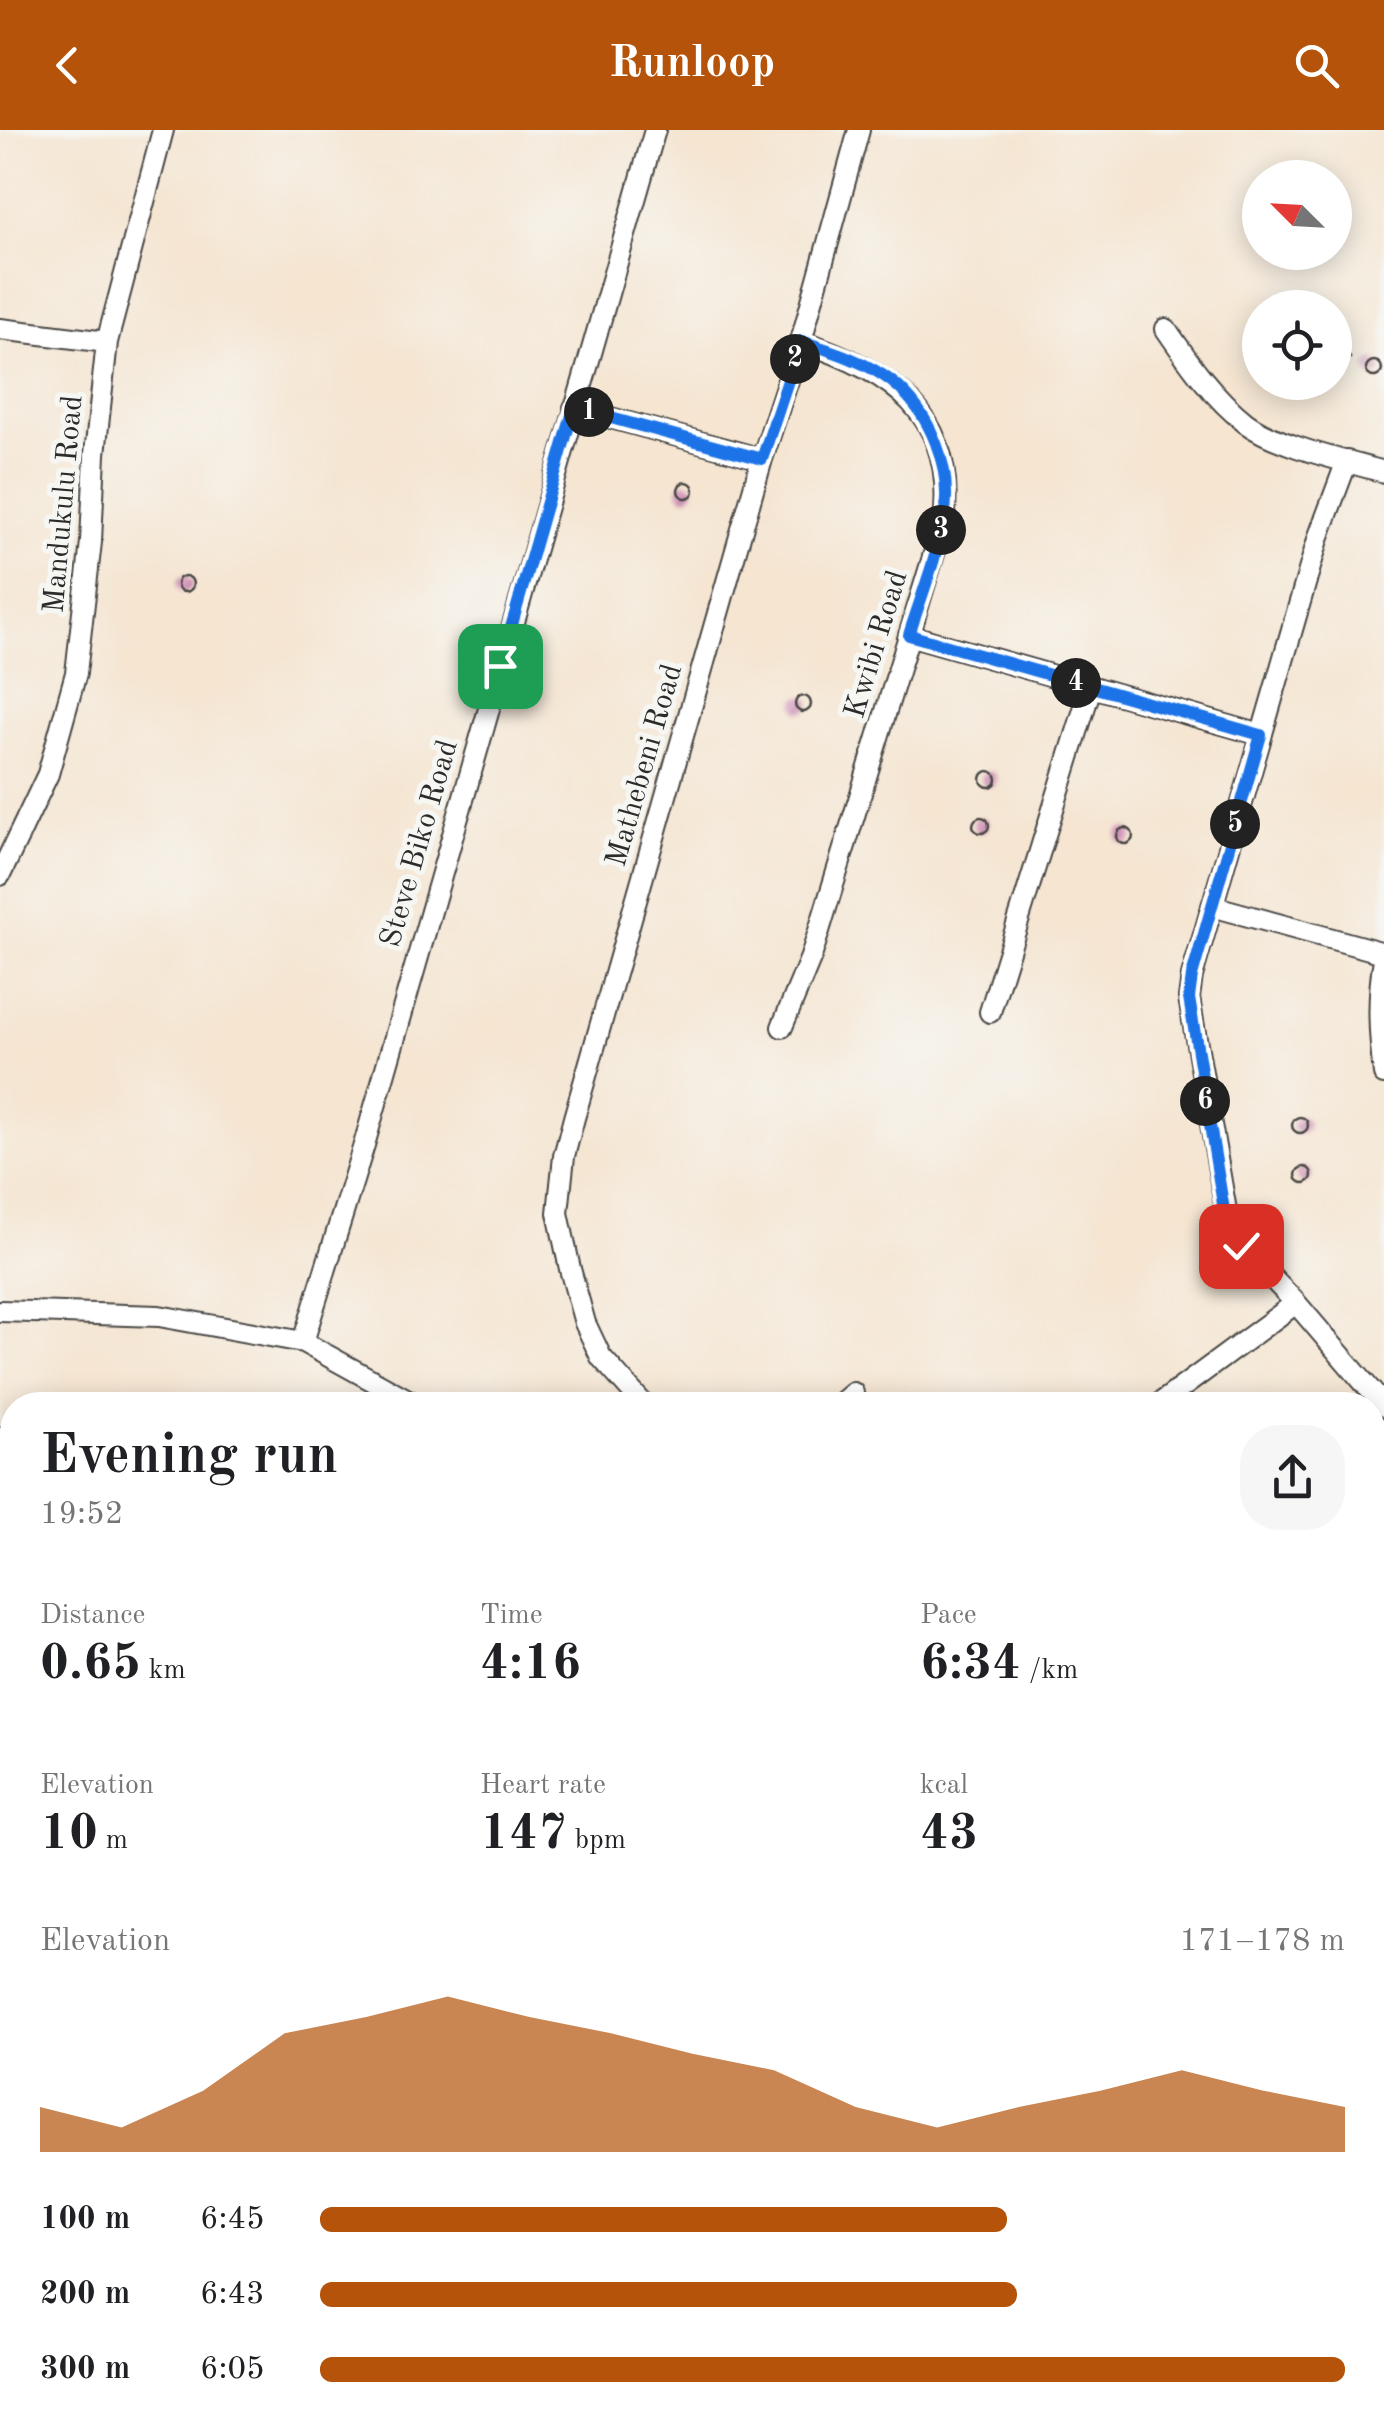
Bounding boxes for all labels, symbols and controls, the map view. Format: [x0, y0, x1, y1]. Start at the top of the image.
icon: back [40, 38, 95, 93]
icon: search [1289, 38, 1344, 93]
text: Runloop [609, 42, 775, 87]
north arrow [1242, 160, 1352, 270]
map controls [1242, 160, 1352, 400]
button: locate [1242, 290, 1352, 400]
pin: 2 [770, 334, 820, 384]
text: 2 [787, 345, 803, 373]
pin: 1 [564, 387, 614, 437]
street label: Mandukulu Road [40, 394, 88, 614]
text: 1 [581, 398, 597, 426]
pin: 3 [916, 505, 966, 555]
text: 3 [933, 516, 949, 544]
street label: Kwibi Road [840, 567, 914, 722]
pin [458, 624, 543, 709]
icon: arrive [473, 639, 528, 694]
pin: 4 [1051, 658, 1101, 708]
street label: Mathebeni Road [602, 661, 688, 870]
text: 4 [1068, 669, 1084, 697]
street label: Steve Biko Road [376, 737, 464, 951]
pin: 5 [1210, 799, 1260, 849]
text: 5 [1227, 810, 1243, 838]
pin: 6 [1180, 1076, 1230, 1126]
text: 6 [1197, 1087, 1213, 1115]
pin [1199, 1204, 1284, 1289]
icon: check [1214, 1219, 1269, 1274]
button: share [1240, 1425, 1345, 1530]
text: Evening run [40, 1430, 338, 1485]
text: 19:52 [40, 1499, 123, 1531]
text: Distance [40, 1602, 145, 1630]
text: Time [480, 1602, 543, 1630]
text: Pace [920, 1602, 977, 1630]
text: 0.65 [40, 1640, 141, 1690]
text: 4:16 [480, 1640, 581, 1690]
text: 6:34 [920, 1640, 1021, 1690]
text: km [141, 1657, 186, 1685]
text: /km [1021, 1657, 1078, 1685]
text: Elevation [40, 1772, 154, 1800]
text: Heart rate [480, 1772, 606, 1800]
text: kcal [920, 1772, 968, 1800]
text: 10 [40, 1810, 98, 1860]
text: 147 [480, 1810, 567, 1860]
text: 43 [920, 1810, 978, 1860]
text: m [98, 1827, 128, 1855]
text: bpm [567, 1827, 626, 1855]
text: Elevation [40, 1926, 170, 1958]
text: 171–178 m [1179, 1926, 1345, 1958]
text: 100 m [40, 2204, 130, 2236]
text: 6:45 [200, 2204, 265, 2236]
text: 200 m [40, 2279, 130, 2311]
text: 6:43 [200, 2279, 265, 2311]
text: 300 m [40, 2354, 130, 2386]
text: 6:05 [200, 2354, 265, 2386]

